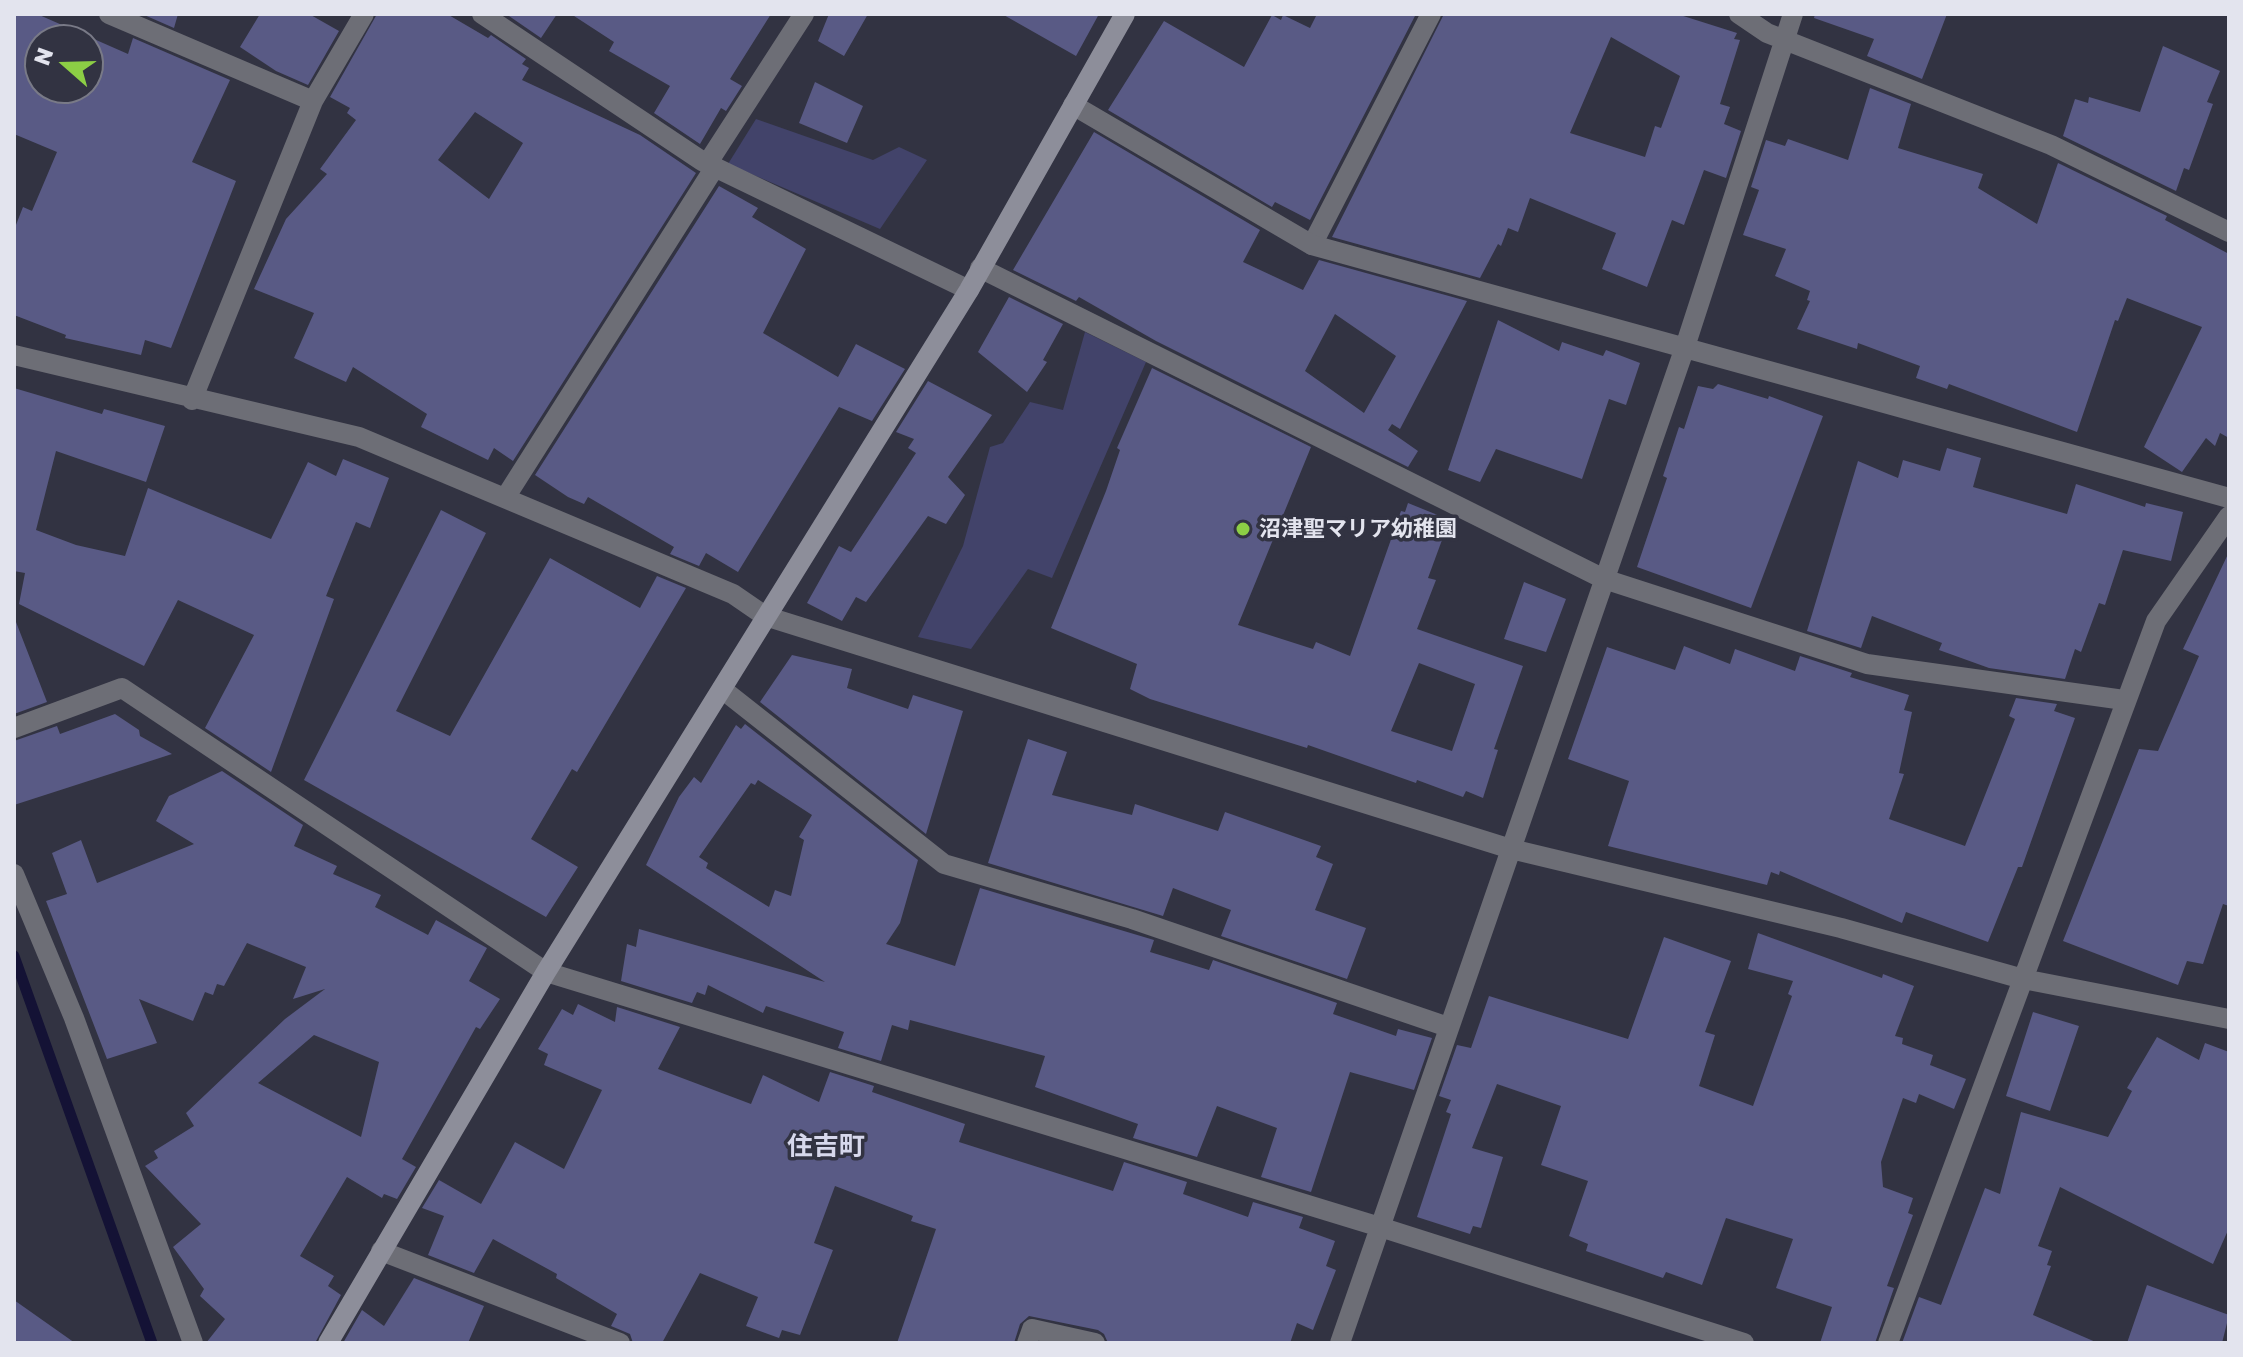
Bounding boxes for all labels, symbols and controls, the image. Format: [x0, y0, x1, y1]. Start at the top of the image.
north arrow [24, 24, 104, 104]
text: N [27, 44, 58, 69]
place label: 沼津聖マリア幼稚園 [1259, 516, 1457, 542]
marker: 沼津聖マリア幼稚園 [1234, 520, 1252, 538]
district label: 住吉町 [787, 1131, 865, 1163]

